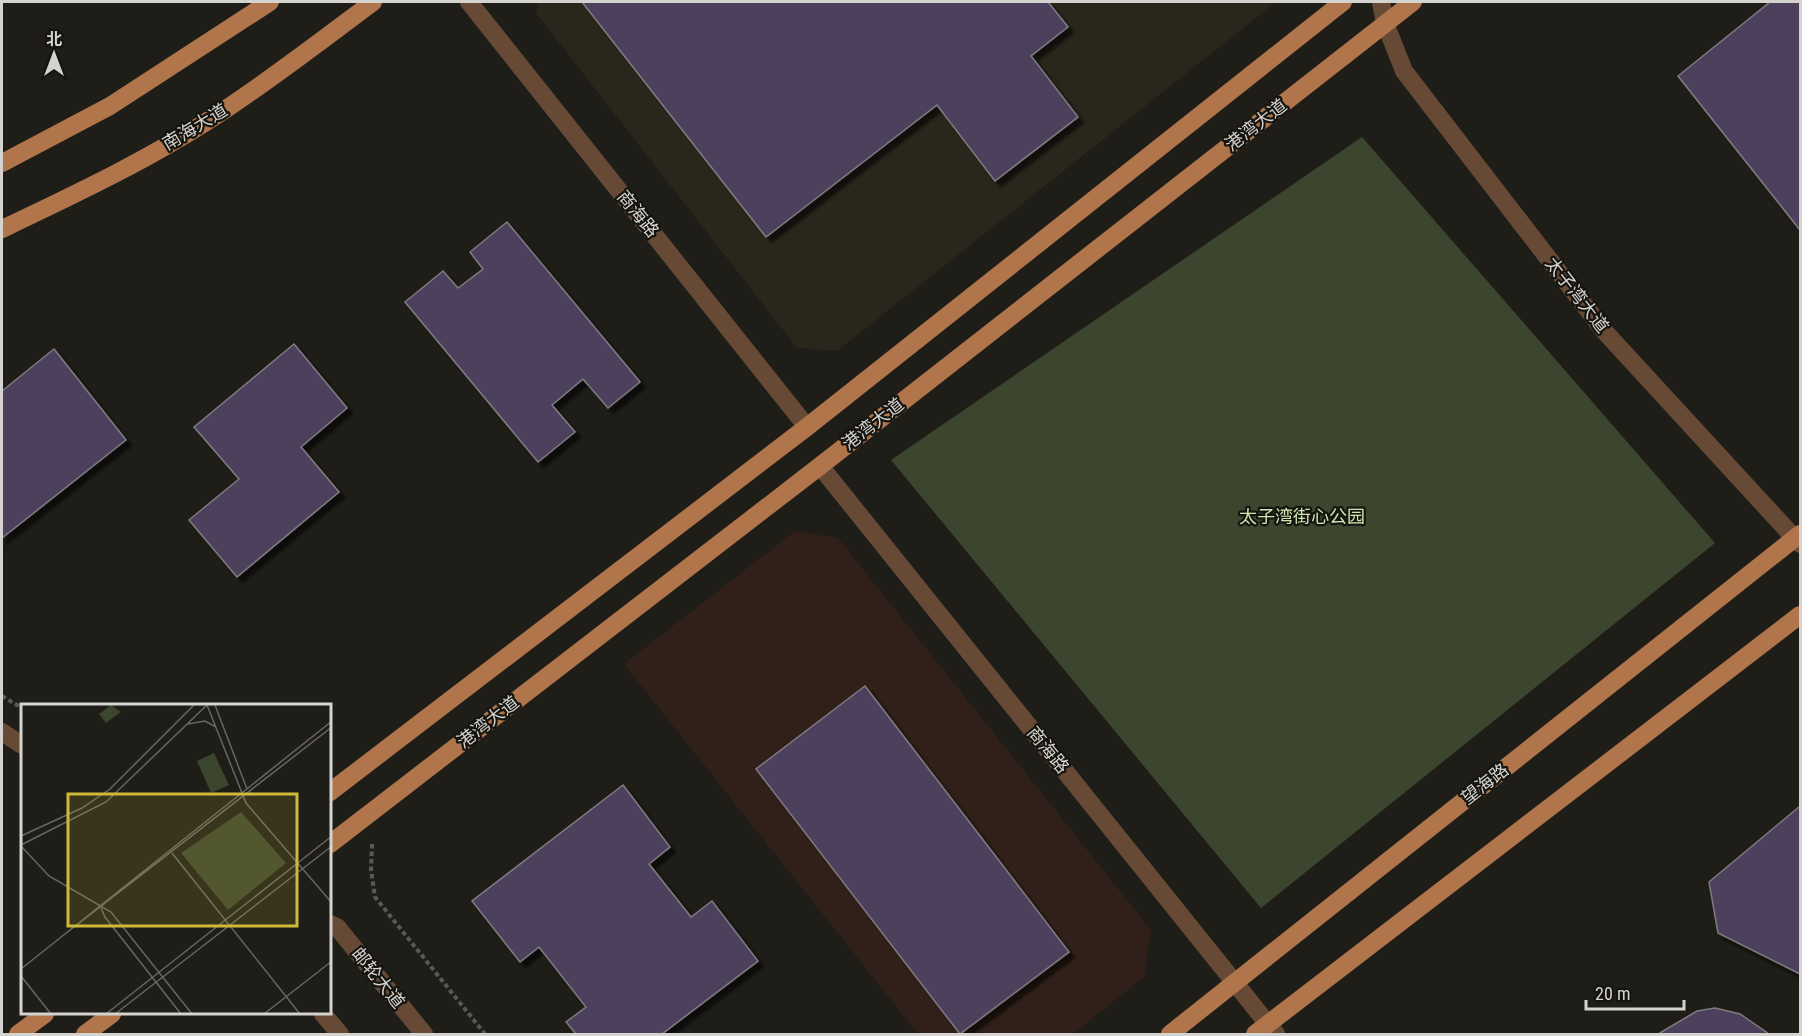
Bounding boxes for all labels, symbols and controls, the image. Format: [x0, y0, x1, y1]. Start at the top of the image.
north arrow [24, 24, 84, 84]
text: 北 [46, 30, 62, 49]
street label: 港湾大道 [1221, 94, 1291, 155]
street label: 南海大道 [158, 99, 231, 154]
street label: 商海路 [613, 186, 664, 241]
street label: 太子湾大道 [1541, 253, 1613, 337]
street label: 港湾大道 [838, 393, 908, 454]
park label: 太子湾街心公园 [1239, 506, 1365, 527]
street label: 港湾大道 [453, 691, 523, 752]
inset map [21, 704, 332, 1015]
street label: 商海路 [1023, 722, 1074, 777]
street label: 望海路 [1457, 759, 1512, 809]
street label: 邮轮大道 [348, 943, 409, 1012]
scale bar [1586, 973, 1684, 1011]
text: 20 m [1595, 983, 1630, 1004]

